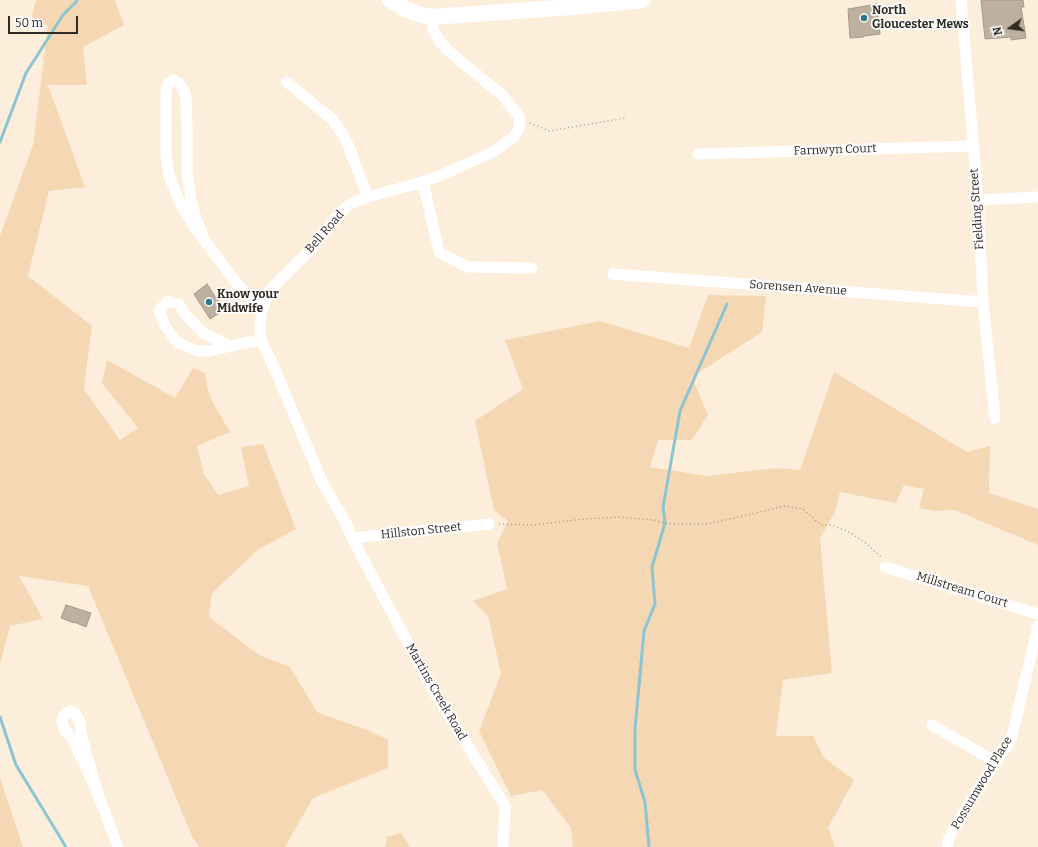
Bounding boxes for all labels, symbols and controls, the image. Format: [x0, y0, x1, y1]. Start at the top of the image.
place label: North Gloucester Mews [872, 4, 969, 32]
scale bar [10, 8, 80, 34]
north arrow [990, 8, 1030, 48]
marker: North Gloucester Mews [859, 13, 869, 23]
text: 50 m [15, 16, 43, 30]
text: N [991, 25, 1005, 37]
street label: Farnwyn Court [793, 141, 877, 159]
street label: Fielding Street [967, 168, 987, 250]
street label: Bell Road [303, 208, 347, 256]
street label: Sorensen Avenue [749, 277, 847, 299]
place label: Know your Midwife [217, 288, 279, 316]
marker: Know your Midwife [204, 297, 214, 307]
street label: Hillston Street [380, 520, 462, 542]
street label: Millstream Court [915, 569, 1009, 611]
street label: Martins Creek Road [403, 641, 469, 743]
street label: Possumwood Place [949, 734, 1015, 832]

